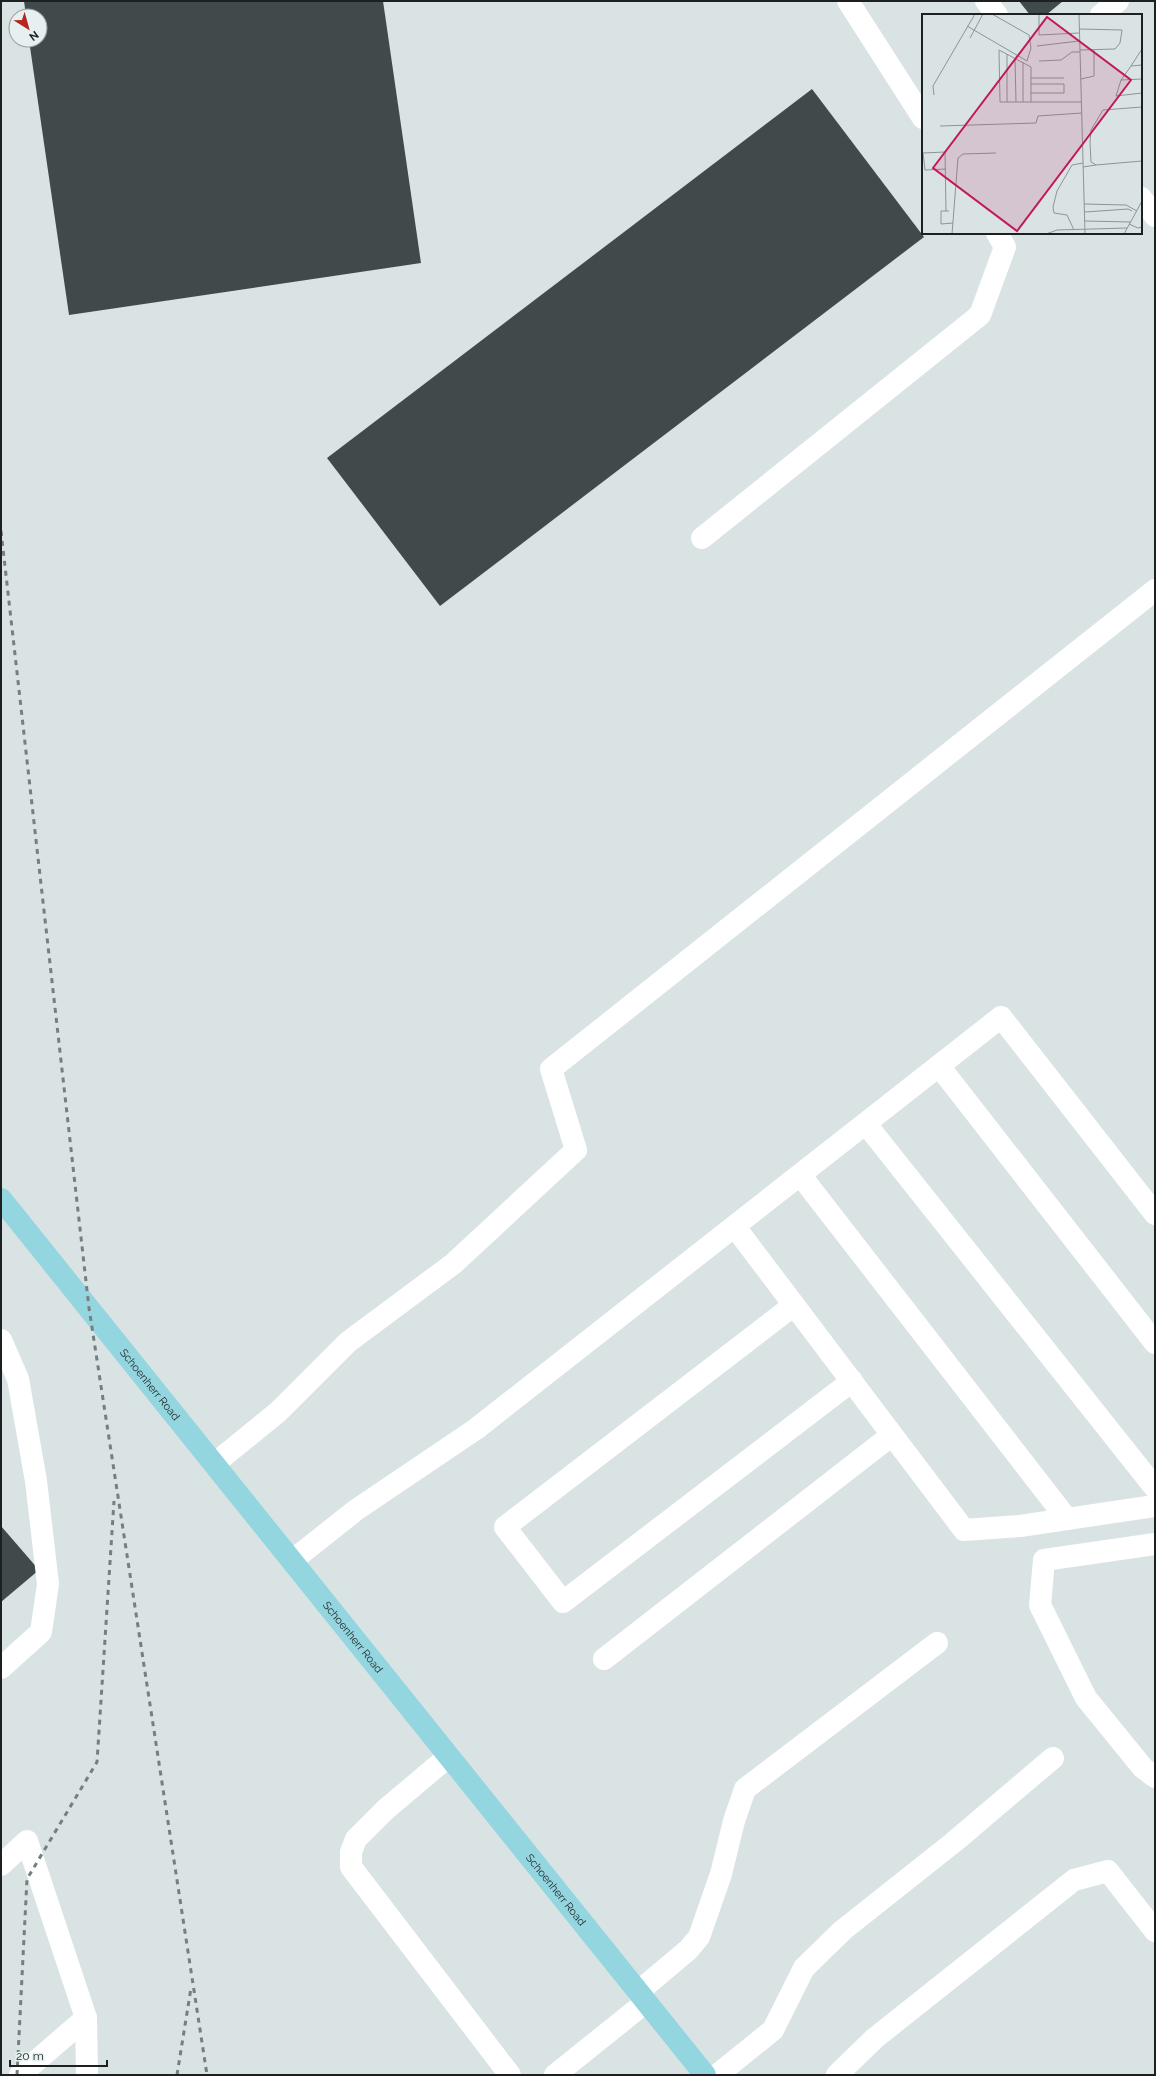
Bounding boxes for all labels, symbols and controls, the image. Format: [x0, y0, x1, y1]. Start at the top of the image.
north arrow [8, 8, 48, 48]
inset map [922, 14, 1142, 234]
text: N [26, 28, 41, 43]
street label: Schoenherr Road [117, 1346, 183, 1423]
street label: Schoenherr Road [320, 1599, 386, 1676]
street label: Schoenherr Road [523, 1851, 589, 1928]
scale bar [10, 2042, 107, 2068]
text: 20 m [16, 2049, 44, 2063]

